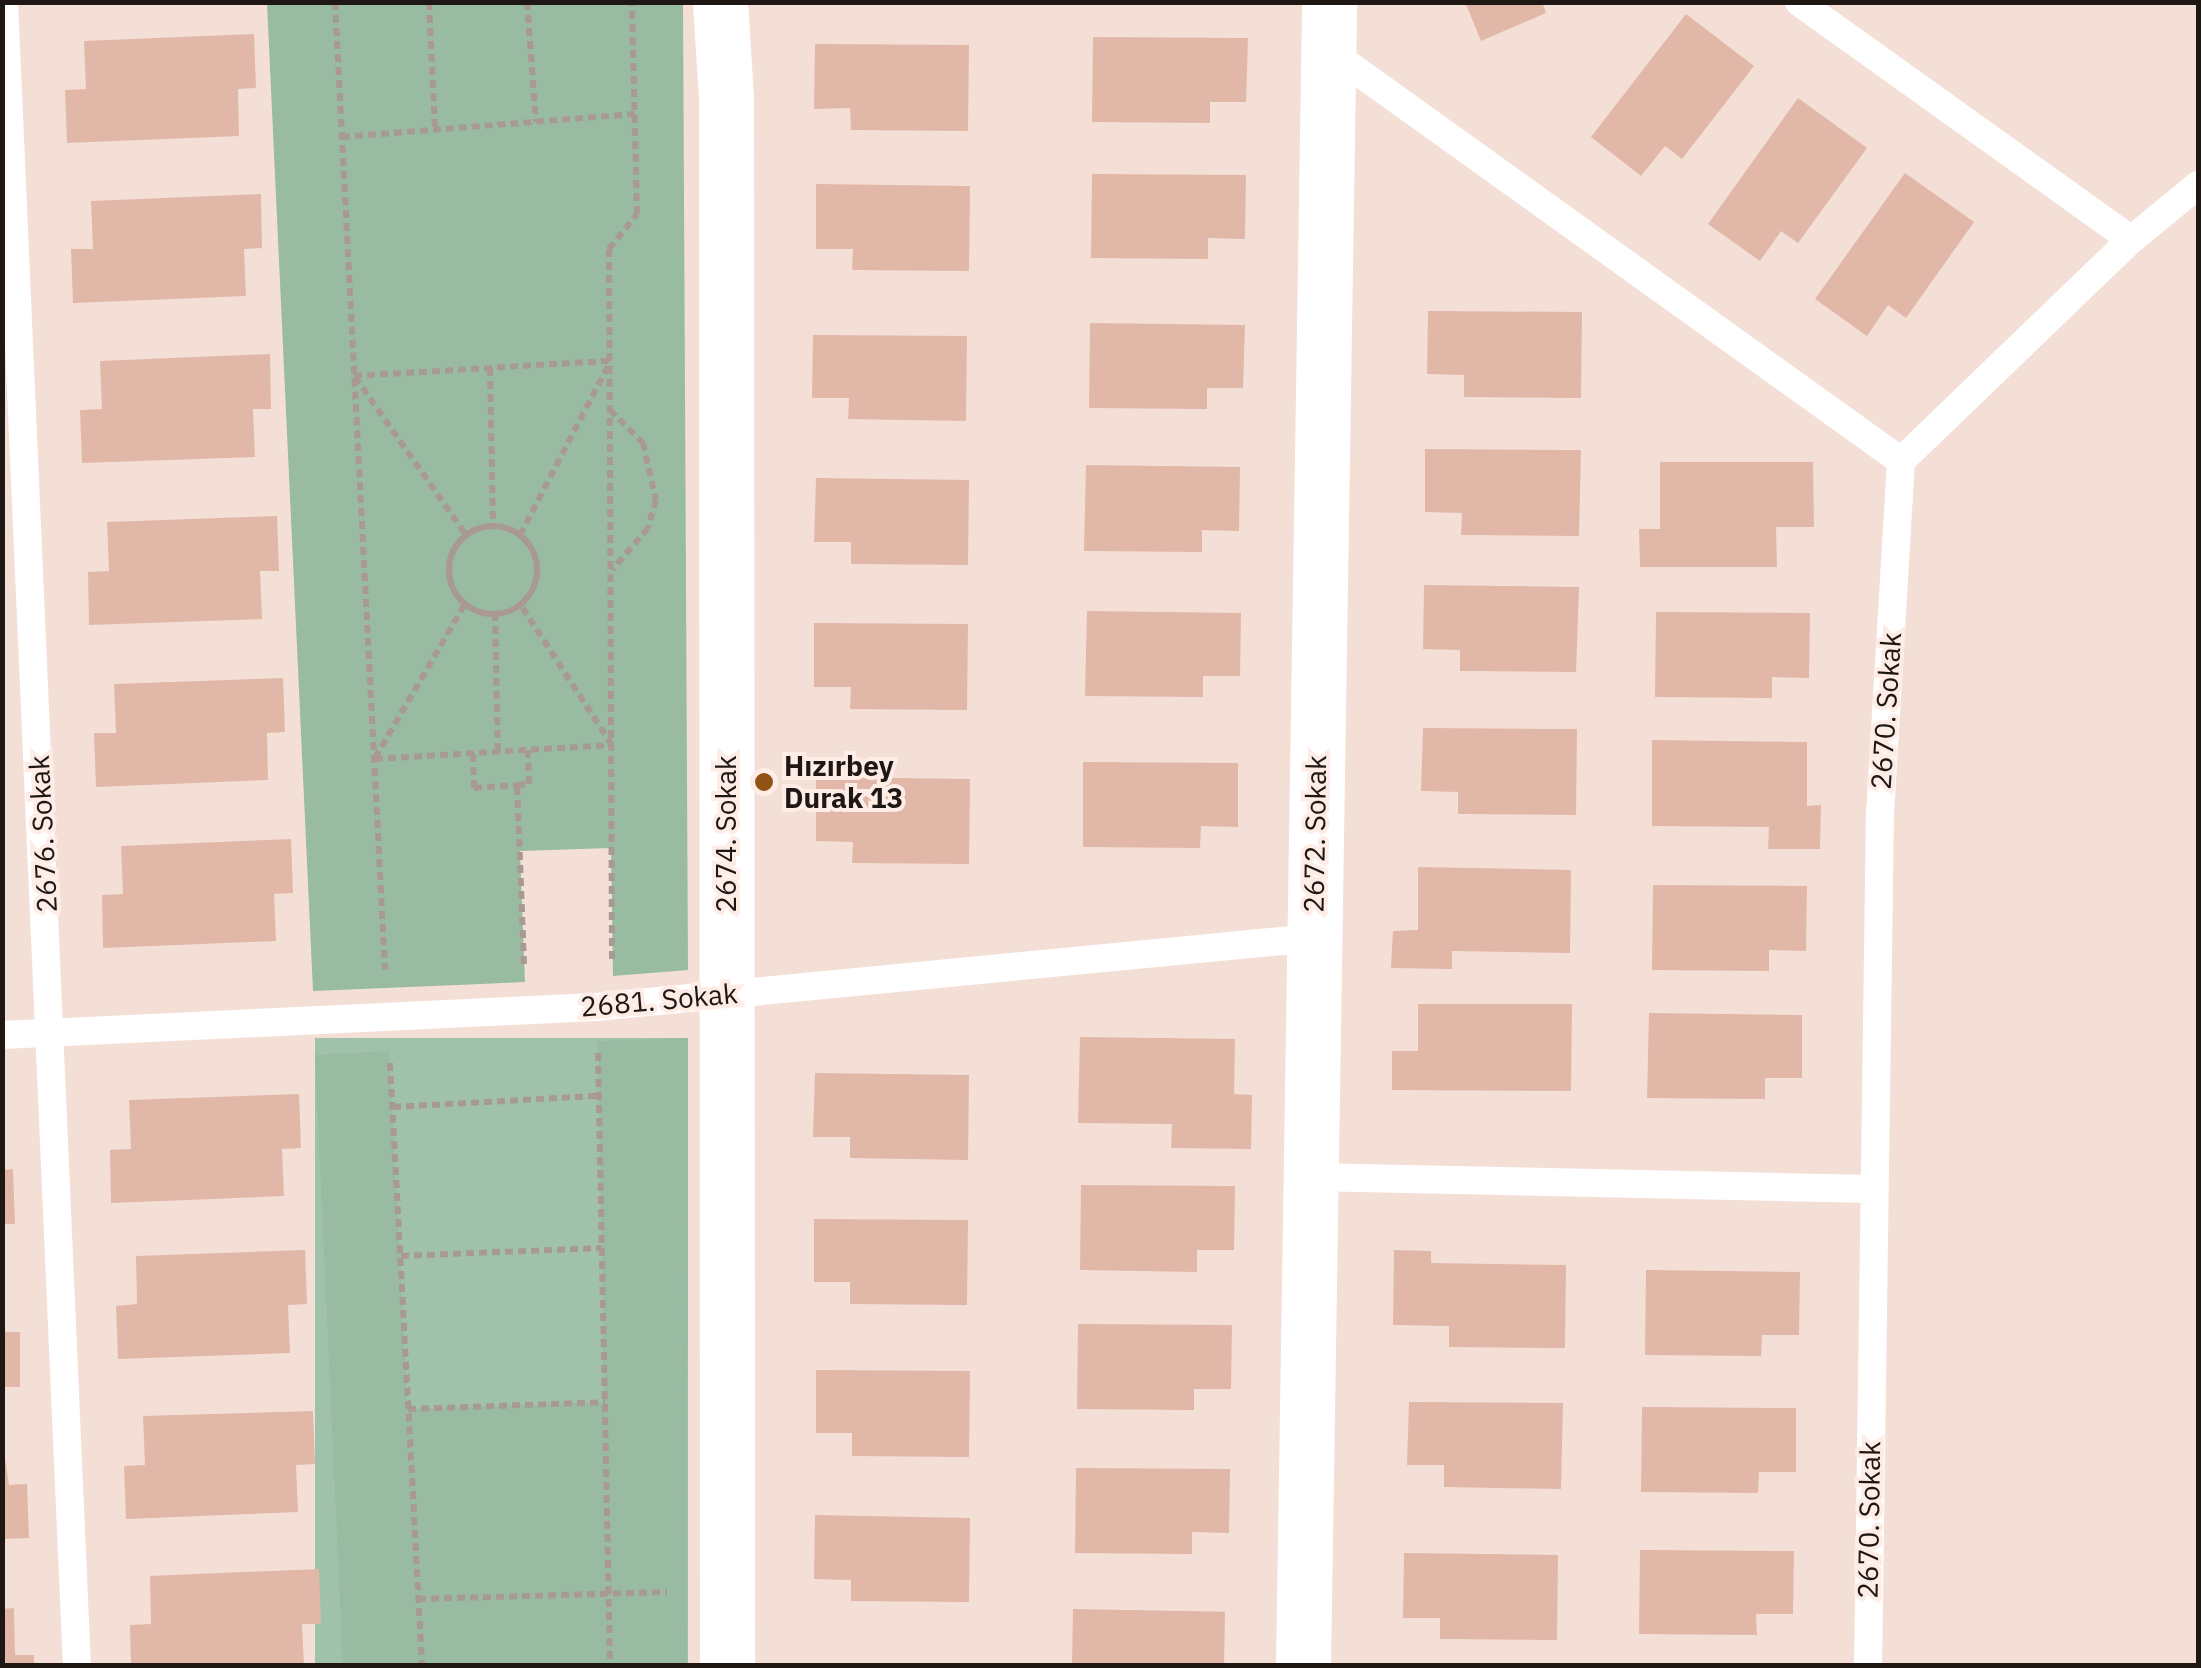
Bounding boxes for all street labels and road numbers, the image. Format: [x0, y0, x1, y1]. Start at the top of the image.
street label: 2670. Sokak [1864, 631, 1908, 791]
street label: 2676. Sokak [22, 754, 64, 914]
street label: 2674. Sokak [709, 755, 743, 913]
street label: 2672. Sokak [1297, 755, 1333, 913]
street label: 2681. Sokak [579, 976, 739, 1024]
street label: 2670. Sokak [1851, 1441, 1887, 1599]

